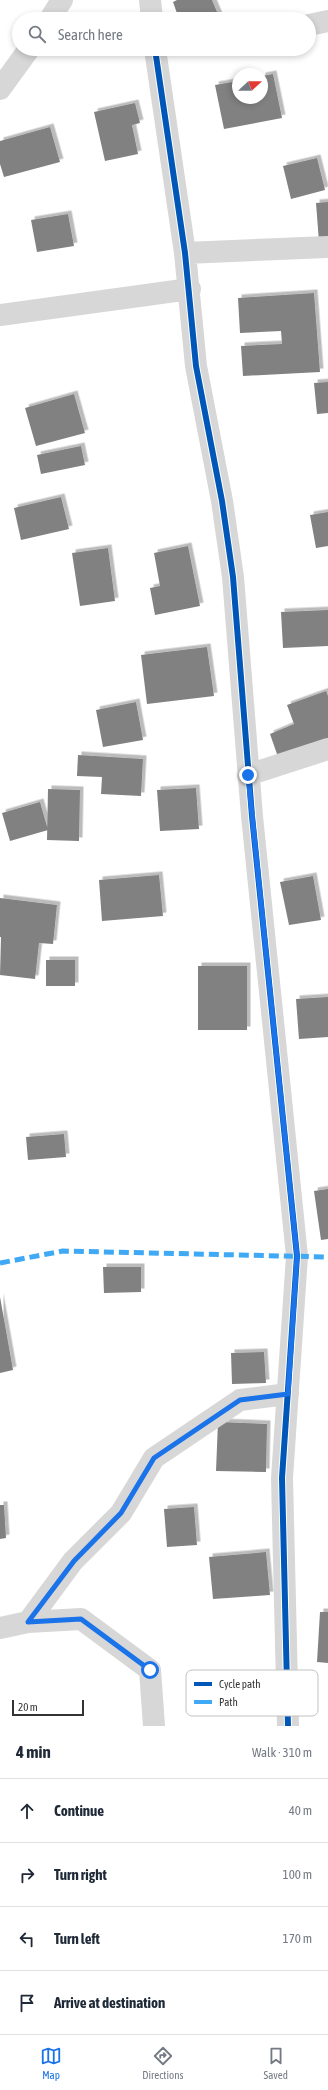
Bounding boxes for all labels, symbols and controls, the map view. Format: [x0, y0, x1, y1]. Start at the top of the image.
search box [12, 12, 316, 56]
icon: search [26, 23, 48, 45]
text: Search here [58, 26, 123, 43]
north arrow [232, 68, 268, 104]
route end [239, 766, 257, 784]
route start [141, 1661, 159, 1679]
legend [186, 1670, 318, 1716]
text: Cycle path [219, 1678, 261, 1690]
text: Path [219, 1696, 238, 1708]
scale bar [12, 1698, 84, 1717]
text: 20 m [18, 1701, 38, 1713]
text: 4 min [16, 1742, 51, 1762]
text: Walk · 310 m [252, 1745, 312, 1760]
icon: ahead [16, 1800, 38, 1822]
text: Continue [54, 1802, 104, 1819]
text: 40 m [289, 1803, 312, 1818]
icon: right [16, 1864, 38, 1886]
text: Turn right [54, 1866, 107, 1883]
text: 100 m [283, 1867, 312, 1882]
icon: left [16, 1928, 38, 1950]
text: Turn left [54, 1930, 100, 1947]
text: 170 m [283, 1931, 312, 1946]
icon: arrive [16, 1992, 38, 2014]
text: Arrive at destination [54, 1994, 165, 2011]
tab: Map [40, 2045, 62, 2081]
tab: Directions [142, 2045, 183, 2081]
tab: Saved [264, 2045, 288, 2081]

